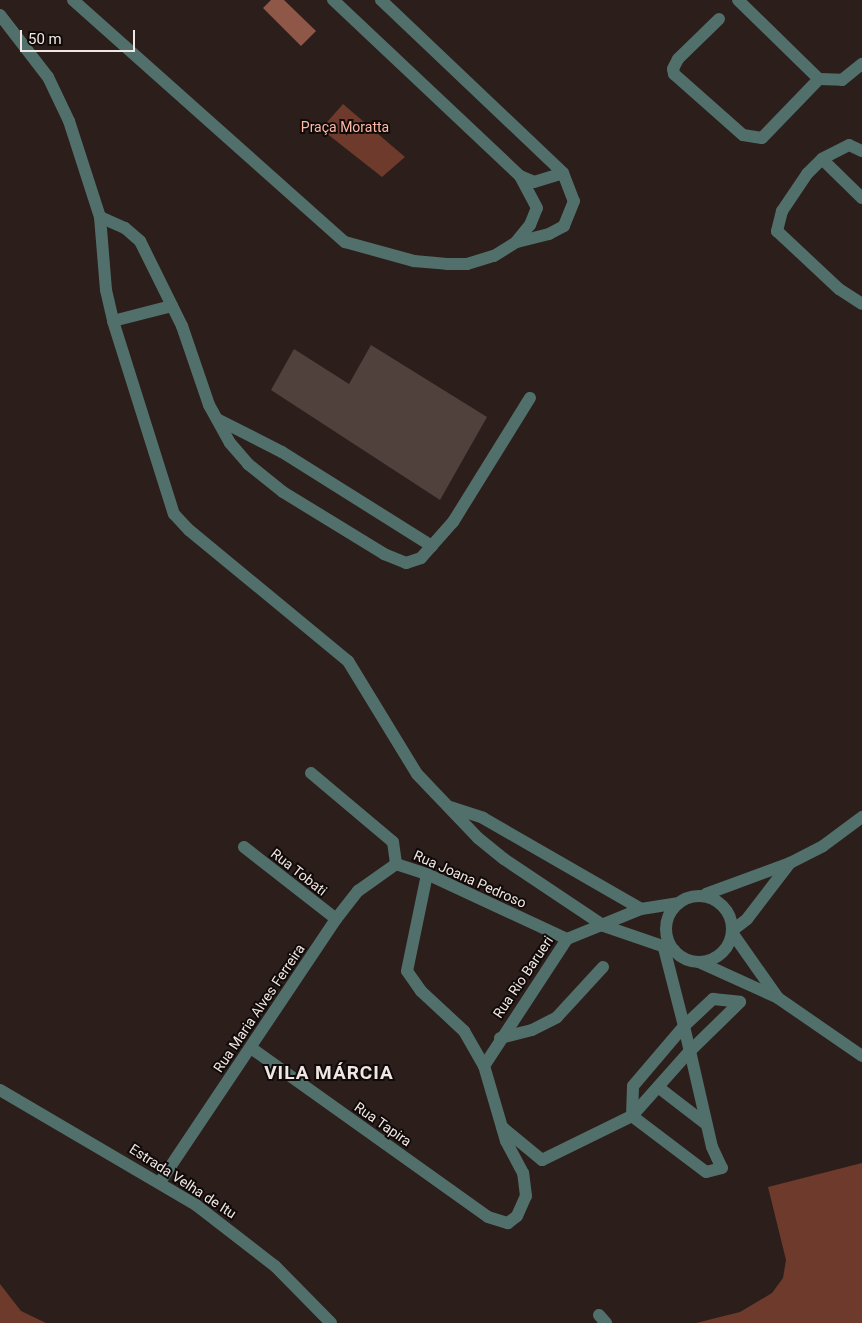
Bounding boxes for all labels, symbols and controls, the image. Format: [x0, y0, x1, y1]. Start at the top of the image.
scale bar [22, 20, 138, 52]
text: 50 m [28, 30, 62, 48]
park label: Praça Moratta [301, 119, 389, 135]
street label: Rua Tobati [268, 845, 330, 899]
street label: Rua Joana Pedroso [411, 847, 529, 911]
street label: Rua Rio Barueri [489, 933, 557, 1021]
street label: Rua Maria Alves Ferreira [210, 941, 308, 1075]
district label: VILA MÁRCIA [263, 1062, 395, 1084]
street label: Rua Tapira [351, 1098, 415, 1150]
street label: Estrada Velha de Itu [126, 1140, 240, 1222]

